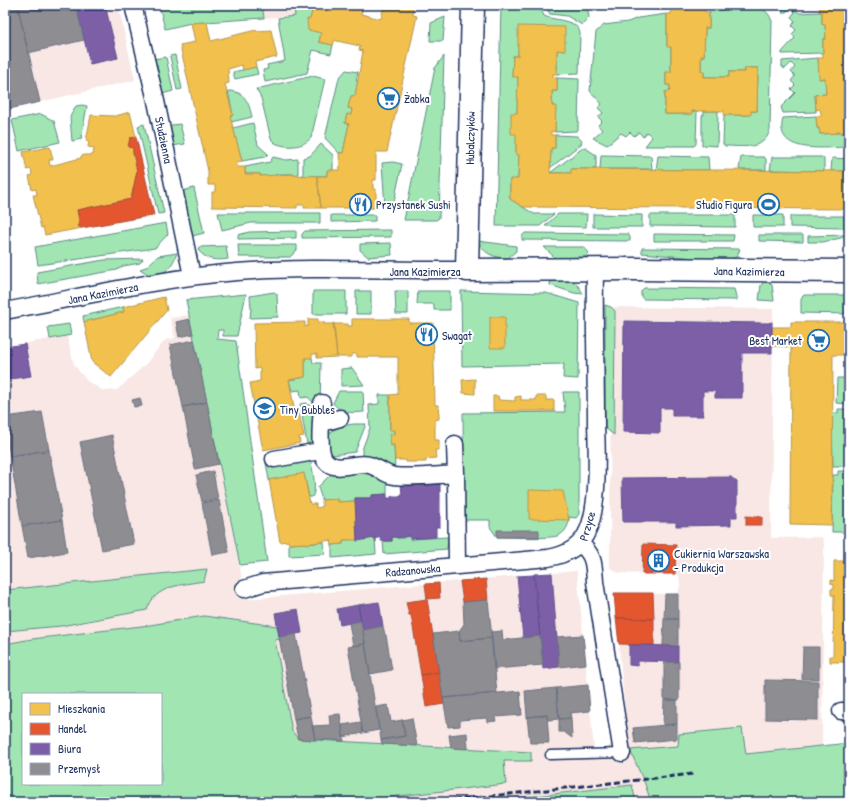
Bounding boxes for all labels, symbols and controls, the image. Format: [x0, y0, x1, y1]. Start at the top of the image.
supermarket icon: Żabka [376, 85, 402, 111]
place label: Żabka [404, 90, 430, 107]
street label: Hubalczyków [461, 111, 479, 165]
street label: Studzienna [151, 115, 177, 165]
restaurant icon: Przystanek Sushi [347, 191, 373, 217]
sports icon: Studio Figura [755, 191, 781, 217]
place label: Przystanek Sushi [376, 196, 451, 213]
place label: Studio Figura [696, 196, 752, 213]
street label: Jana Kazimierza [713, 262, 785, 280]
street label: Jana Kazimierza [390, 263, 461, 280]
street label: Jana Kazimierza [67, 278, 140, 308]
restaurant icon: Swagat [413, 322, 439, 348]
place label: Swagat [442, 327, 473, 344]
supermarket icon: Best Market [805, 327, 831, 353]
place label: Best Market [749, 332, 803, 349]
school or university icon: Tiny Bubbles [251, 396, 277, 422]
place label: Tiny Bubbles [280, 401, 335, 418]
street label: Przyce [575, 509, 599, 543]
place label: Cukiernia Warszawska - Produkcja [674, 545, 769, 576]
building icon: Cukiernia Warszawska - Produkcja [646, 547, 672, 573]
street label: Radzanowska [385, 559, 441, 581]
legend [22, 693, 162, 785]
text: Mieszkania [58, 700, 105, 717]
text: Handel [58, 720, 87, 737]
text: Biura [58, 740, 81, 757]
text: Przemysł [58, 760, 101, 777]

